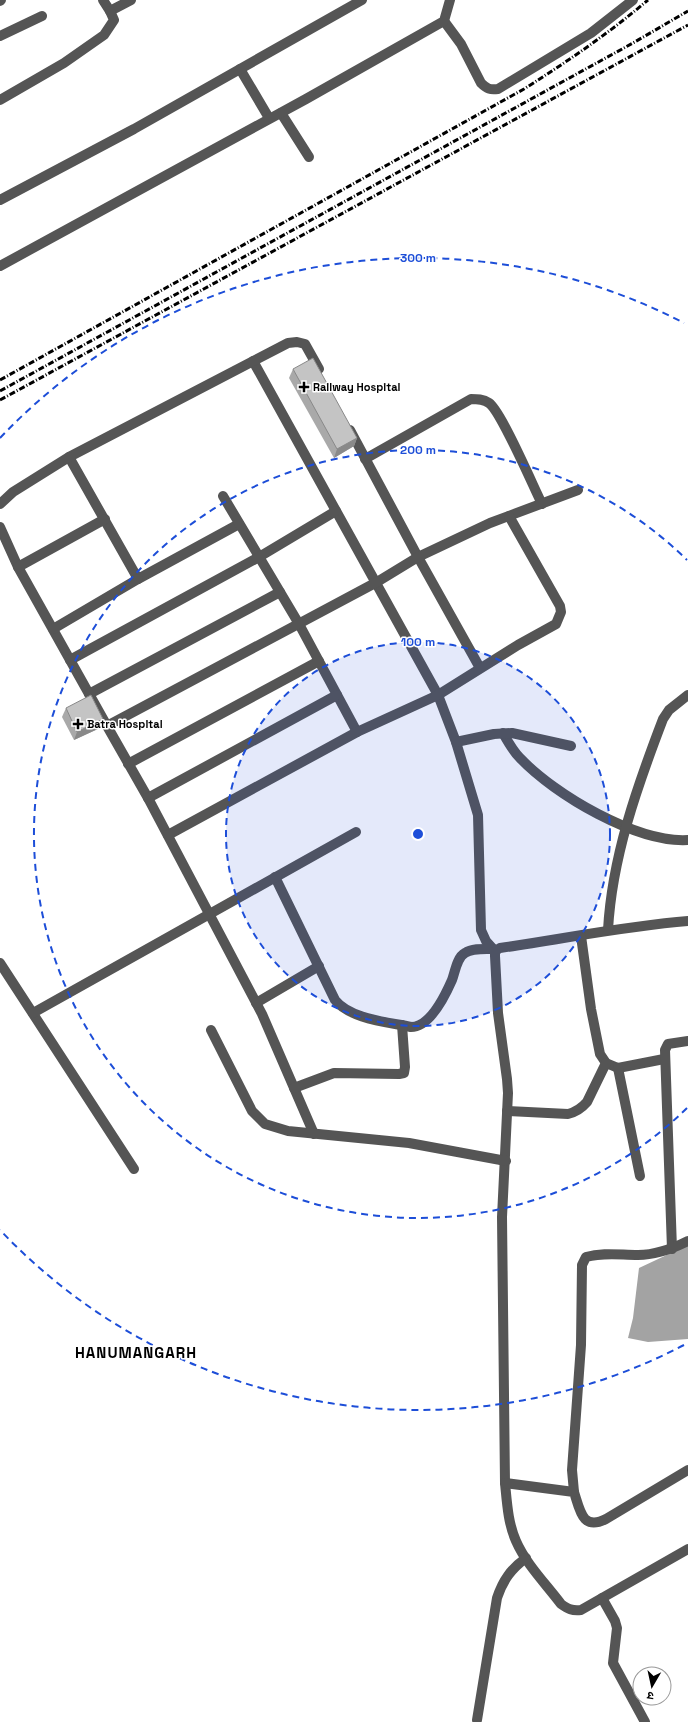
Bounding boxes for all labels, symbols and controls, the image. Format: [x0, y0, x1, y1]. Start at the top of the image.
text: 300 m [400, 250, 436, 266]
place label: Railway Hospital [313, 380, 401, 394]
marker: Railway Hospital [298, 381, 310, 393]
text: 200 m [400, 442, 436, 458]
text: 100 m [401, 634, 435, 650]
place label: Batra Hospital [87, 717, 163, 731]
marker: Batra Hospital [72, 718, 84, 730]
centre of rings [411, 827, 425, 841]
district label: HANUMANGARH [75, 1343, 197, 1362]
north arrow [632, 1666, 672, 1706]
text: उ [646, 1688, 655, 1703]

